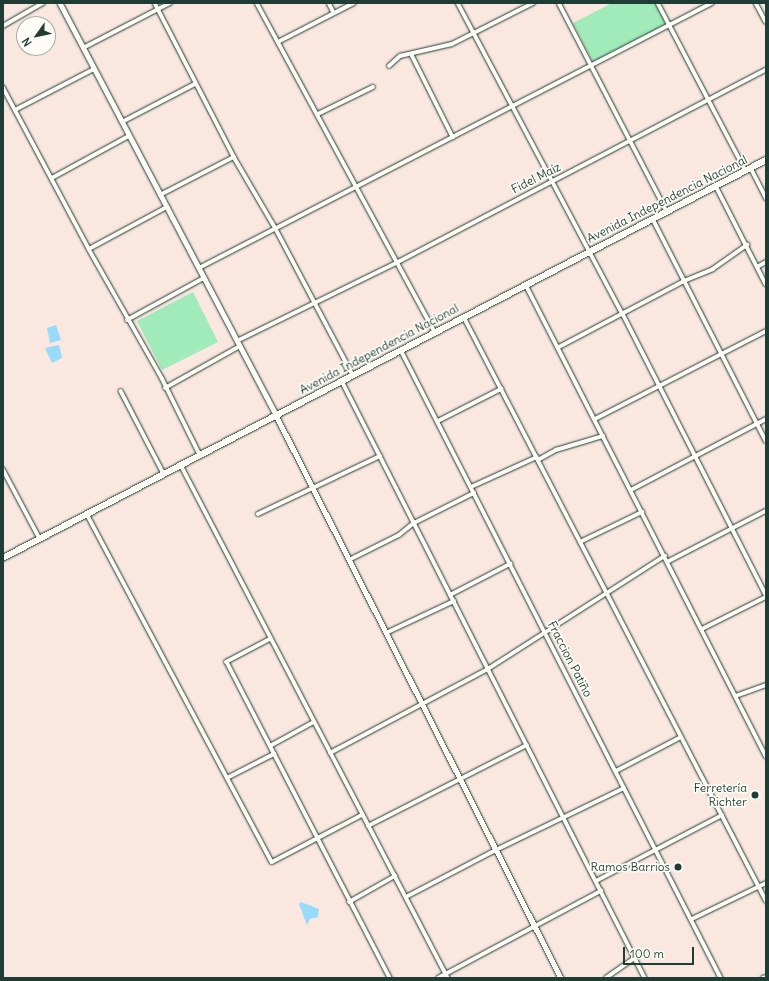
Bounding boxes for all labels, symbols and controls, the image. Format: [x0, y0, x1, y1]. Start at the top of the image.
north arrow [16, 16, 56, 56]
text: N [19, 35, 35, 49]
street label: Avenida Independencia Nacional [584, 152, 750, 246]
street label: Fidel Maíz [509, 159, 563, 197]
street label: Avenida Independencia Nacional [297, 301, 461, 397]
street label: Fraccion Patiño [545, 619, 595, 699]
place label: Ferretería Richter [694, 781, 747, 809]
marker: Ferretería Richter [750, 790, 760, 800]
place label: Ramos Barrios [591, 860, 670, 874]
marker: Ramos Barrios [673, 862, 683, 872]
scale bar [625, 939, 696, 965]
text: 100 m [630, 946, 664, 961]

